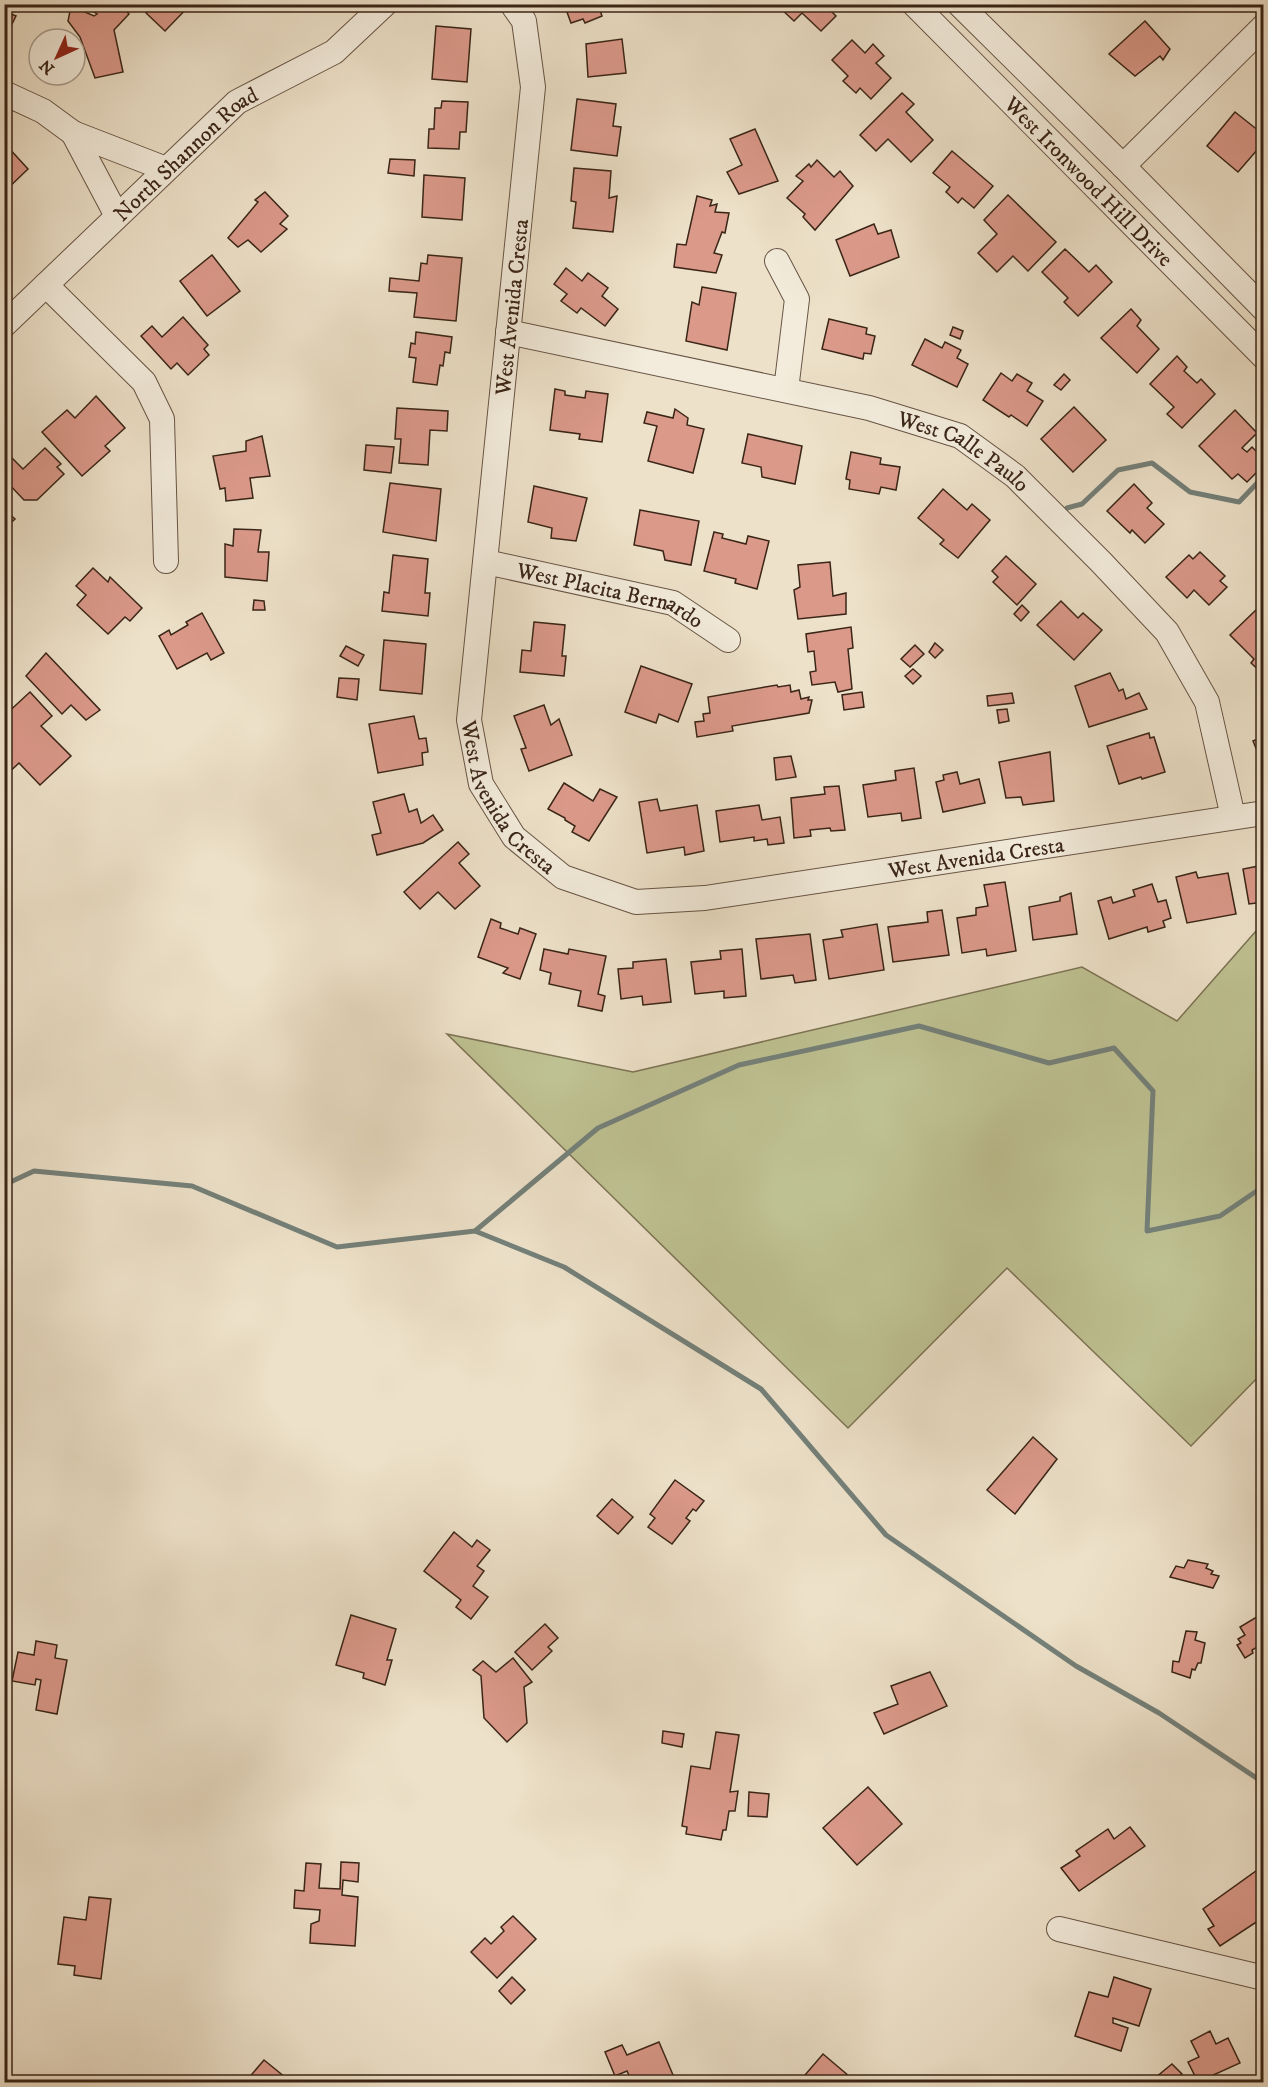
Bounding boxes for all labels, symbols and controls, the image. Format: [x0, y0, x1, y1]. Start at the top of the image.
north arrow [27, 27, 87, 87]
text: N [35, 55, 59, 79]
street label: North Shannon Road [109, 82, 263, 228]
street label: West Ironwood Hill Drive [997, 90, 1178, 273]
street label: West Avenida Cresta [490, 217, 535, 398]
street label: West Calle Paulo [893, 405, 1035, 498]
street label: West Placita Bernardo [513, 557, 708, 635]
street label: West Avenida Cresta [454, 717, 561, 881]
street label: West Avenida Cresta [886, 831, 1067, 885]

